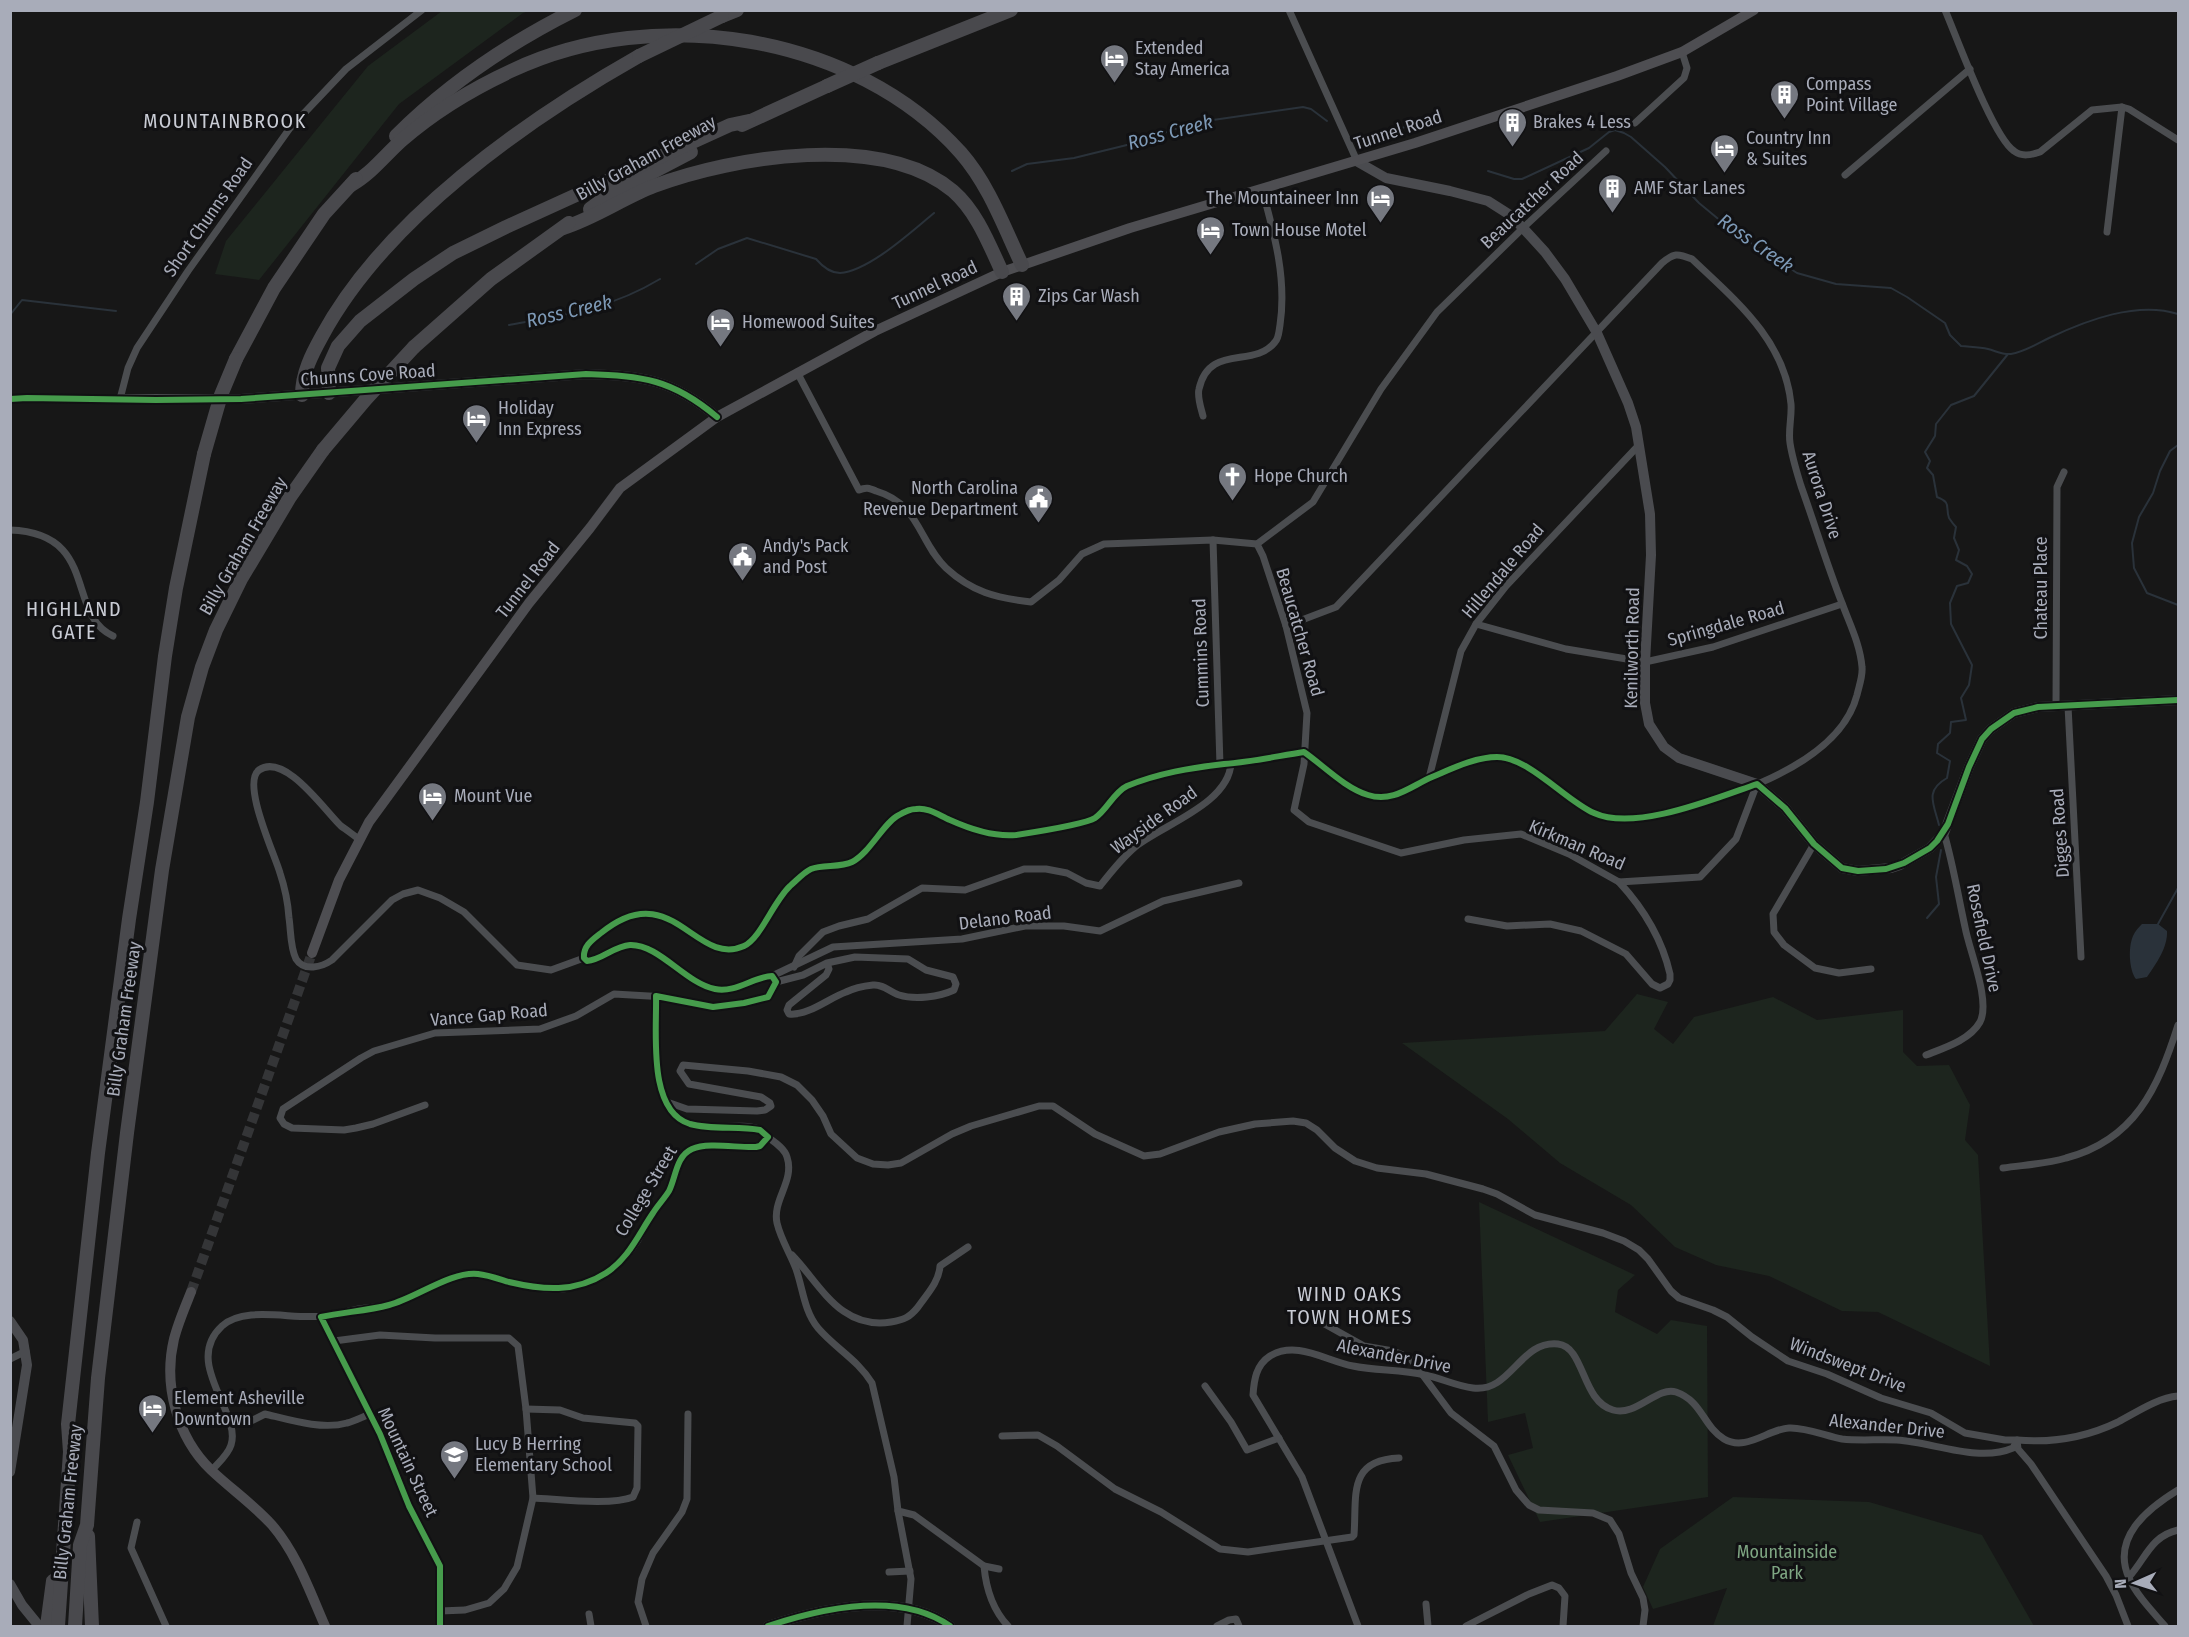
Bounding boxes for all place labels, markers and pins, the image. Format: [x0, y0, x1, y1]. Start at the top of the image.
place label: Extended Stay America [1135, 37, 1230, 80]
hotel icon: Extended Stay America [1098, 42, 1130, 84]
place label: Compass Point Village [1806, 73, 1897, 116]
building icon: Compass Point Village [1769, 78, 1801, 120]
building icon: Brakes 4 Less [1496, 106, 1528, 148]
place label: Brakes 4 Less [1533, 111, 1631, 133]
place label: Country Inn & Suites [1746, 127, 1831, 170]
hotel icon: Country Inn & Suites [1709, 132, 1741, 174]
building icon: AMF Star Lanes [1597, 172, 1629, 214]
place label: AMF Star Lanes [1634, 177, 1745, 199]
hotel icon: The Mountaineer Inn [1364, 182, 1396, 224]
place label: The Mountaineer Inn [1206, 187, 1359, 209]
hotel icon: Town House Motel [1195, 214, 1227, 256]
place label: Town House Motel [1232, 219, 1367, 241]
building icon: Zips Car Wash [1001, 280, 1033, 322]
place label: Zips Car Wash [1038, 285, 1140, 307]
hotel icon: Homewood Suites [705, 306, 737, 348]
place label: Homewood Suites [742, 311, 875, 333]
place label: Holiday Inn Express [498, 397, 582, 440]
hotel icon: Holiday Inn Express [461, 402, 493, 444]
church icon: Hope Church [1217, 460, 1249, 502]
place label: Hope Church [1254, 465, 1348, 487]
place label: North Carolina Revenue Department [863, 477, 1018, 520]
public building icon: North Carolina Revenue Department [1023, 482, 1055, 524]
place label: Andy's Pack and Post [763, 535, 849, 578]
public building icon: Andy's Pack and Post [726, 540, 758, 582]
hotel icon: Mount Vue [417, 780, 449, 822]
place label: Mount Vue [454, 785, 532, 807]
place label: Element Asheville Downtown [174, 1387, 305, 1430]
hotel icon: Element Asheville Downtown [137, 1392, 169, 1434]
place label: Lucy B Herring Elementary School [475, 1433, 612, 1476]
school or university icon: Lucy B Herring Elementary School [438, 1438, 470, 1480]

